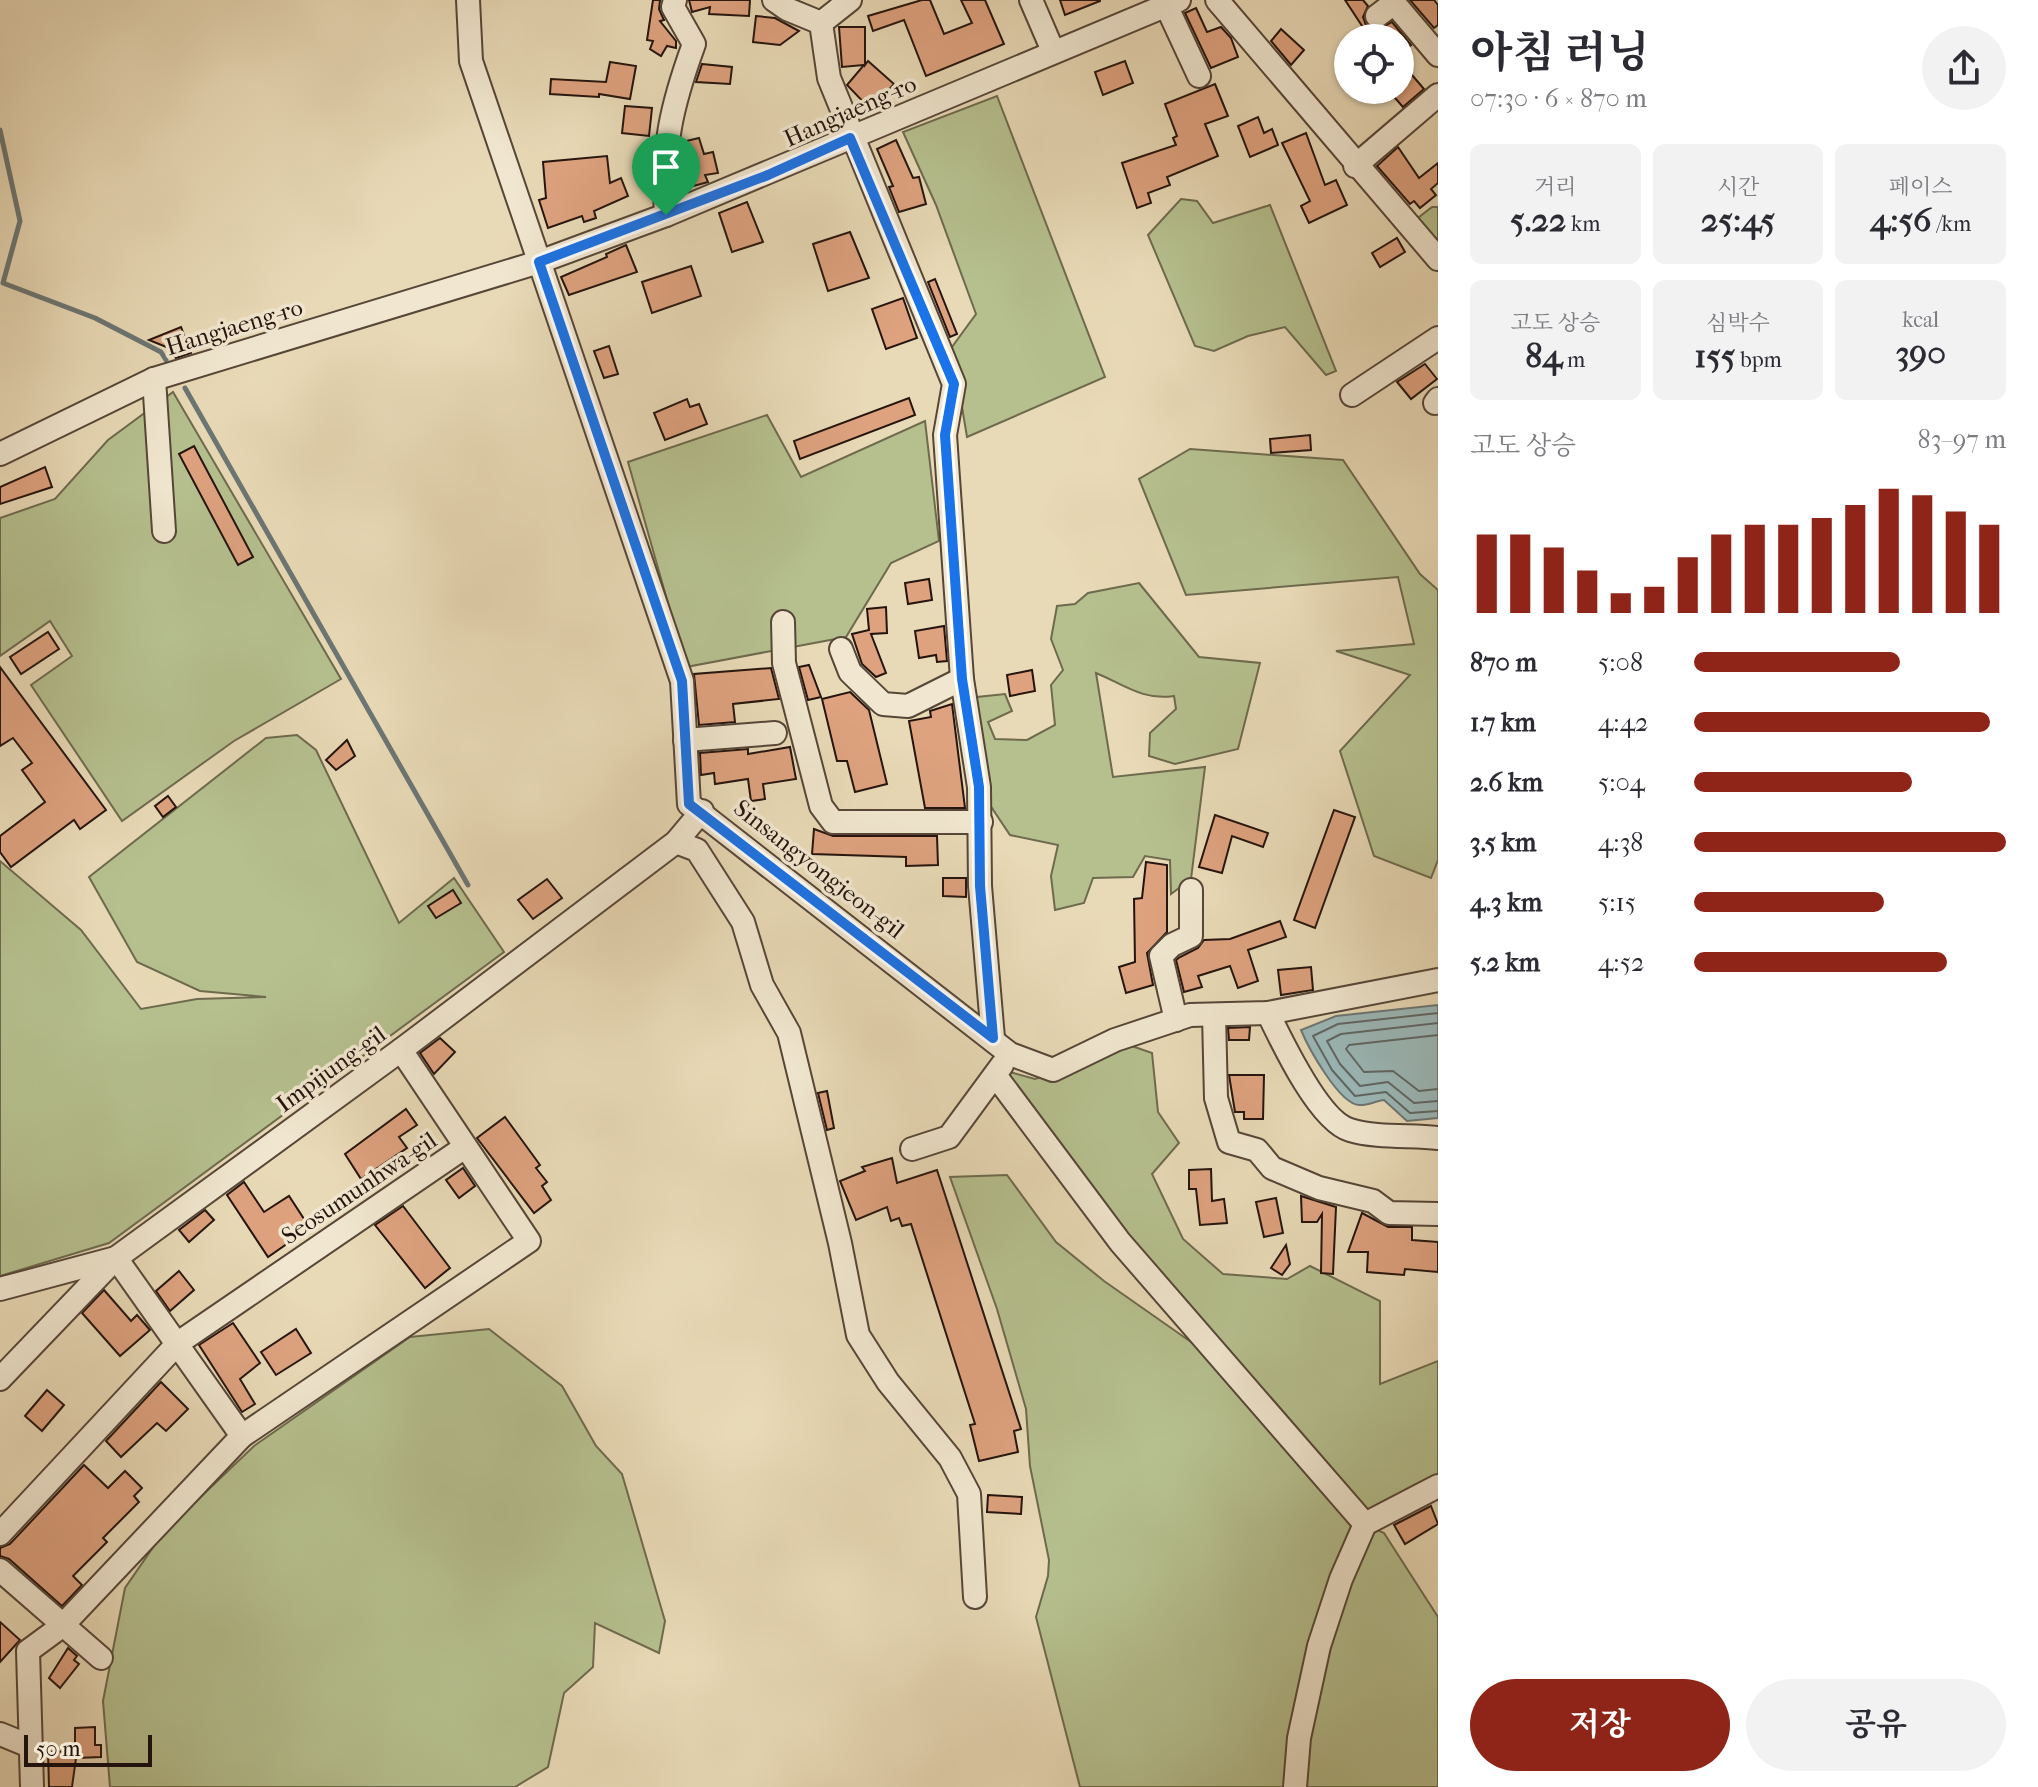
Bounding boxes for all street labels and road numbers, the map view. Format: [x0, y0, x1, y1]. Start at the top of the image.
street label: Hangjaeng-ro [780, 69, 920, 153]
street label: Hangjaeng-ro [162, 293, 306, 361]
street label: Sinsangyongjeon-gil [728, 794, 910, 944]
street label: Impijung-gil [271, 1020, 392, 1118]
street label: Seosumunhwa-gil [276, 1126, 442, 1250]

